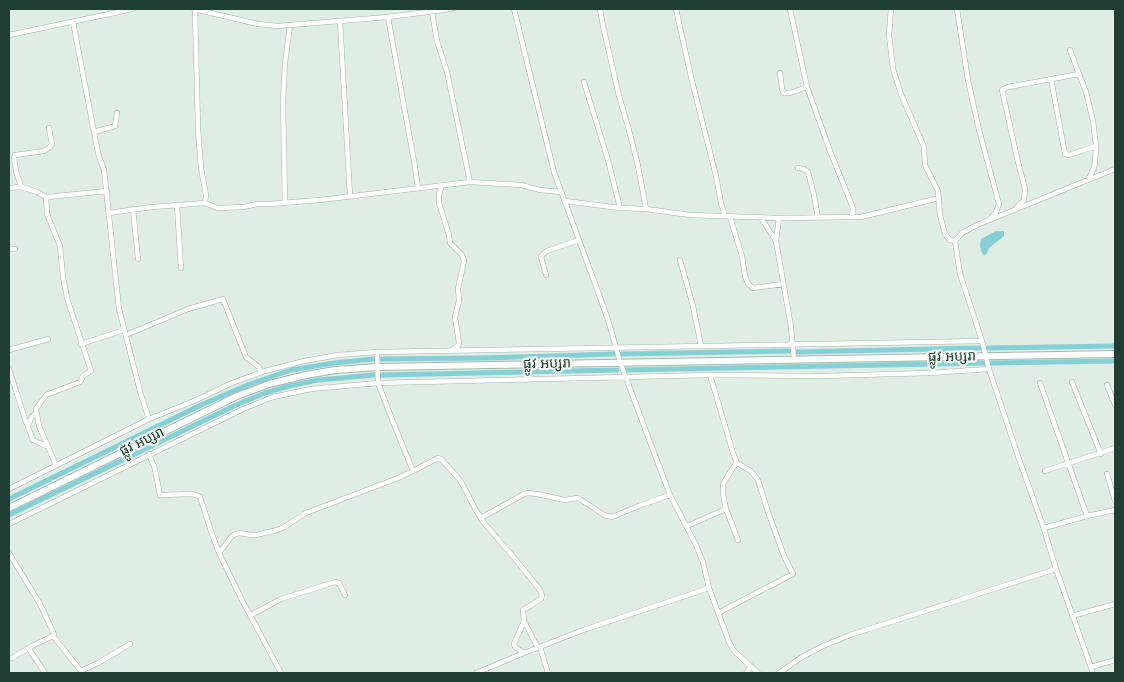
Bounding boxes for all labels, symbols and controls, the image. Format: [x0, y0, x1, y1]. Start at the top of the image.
street label: ផ្លូវ អប្សរា [928, 348, 976, 366]
street label: ផ្លូវ អប្សរា [523, 355, 571, 373]
street label: ផ្លូវ អប្សរា [117, 424, 167, 460]

